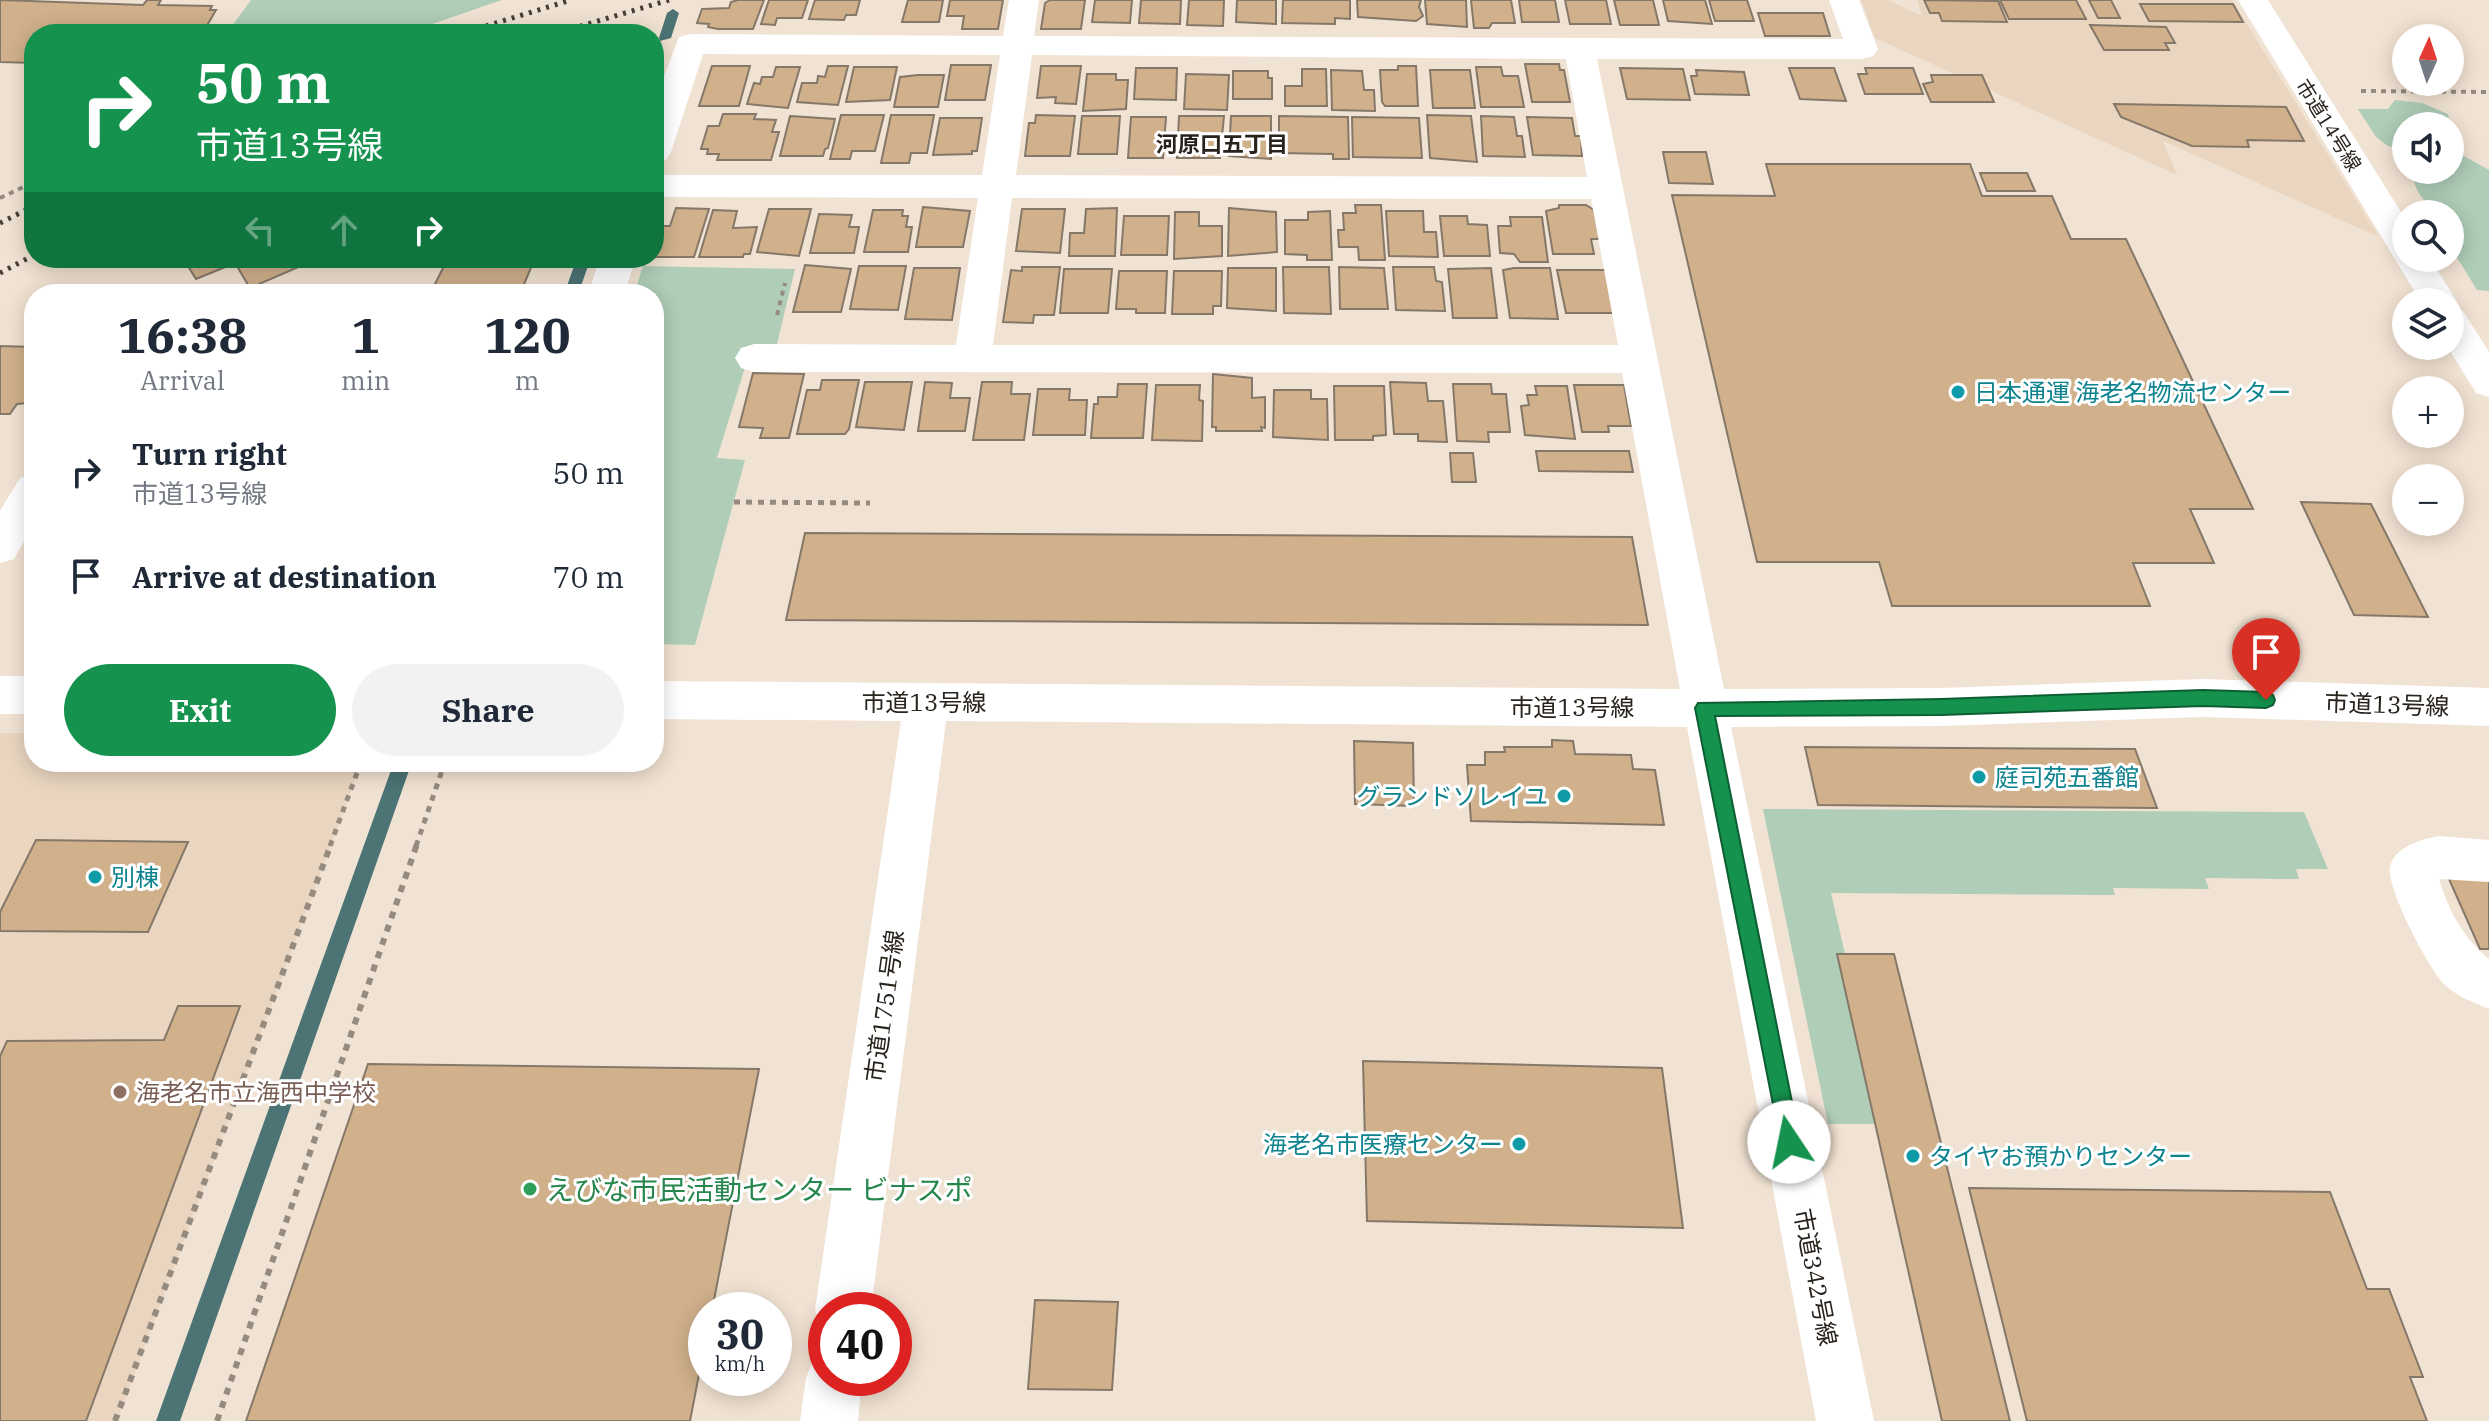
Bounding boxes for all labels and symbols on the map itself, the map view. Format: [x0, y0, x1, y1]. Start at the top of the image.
north arrow [2392, 24, 2464, 96]
street label: 市道14号線 [2290, 74, 2368, 176]
district label: 河原口五丁目 [1156, 129, 1288, 158]
place label: 日本通運 海老名物流センター [1974, 376, 2292, 408]
marker: 日本通運 海老名物流センター [1949, 383, 1967, 401]
pin [2232, 618, 2300, 700]
street label: 市道13号線 [862, 686, 986, 718]
street label: 市道13号線 [2324, 686, 2450, 722]
street label: 市道13号線 [1510, 691, 1634, 723]
place label: 庭司苑五番館 [1995, 761, 2139, 793]
marker: 庭司苑五番館 [1970, 768, 1988, 786]
place label: グランドソレイユ [1356, 780, 1548, 812]
marker: グランドソレイユ [1555, 787, 1573, 805]
place label: 別棟 [111, 861, 159, 893]
marker: 別棟 [86, 868, 104, 886]
street label: 市道1751号線 [857, 928, 911, 1084]
place label: 海老名市立海西中学校 [136, 1076, 376, 1108]
marker: 海老名市立海西中学校 [111, 1083, 129, 1101]
position arrow [1747, 1100, 1831, 1184]
place label: 海老名市医療センター [1263, 1128, 1503, 1160]
marker: 海老名市医療センター [1510, 1135, 1528, 1153]
place label: タイヤお預かりセンター [1929, 1140, 2192, 1172]
marker: タイヤお預かりセンター [1904, 1147, 1922, 1165]
place label: えびな市民活動センター ビナスポ [546, 1171, 973, 1208]
marker: えびな市民活動センター ビナスポ [521, 1180, 539, 1198]
street label: 市道342号線 [1787, 1206, 1845, 1348]
speed limit sign: 40 [808, 1292, 912, 1396]

